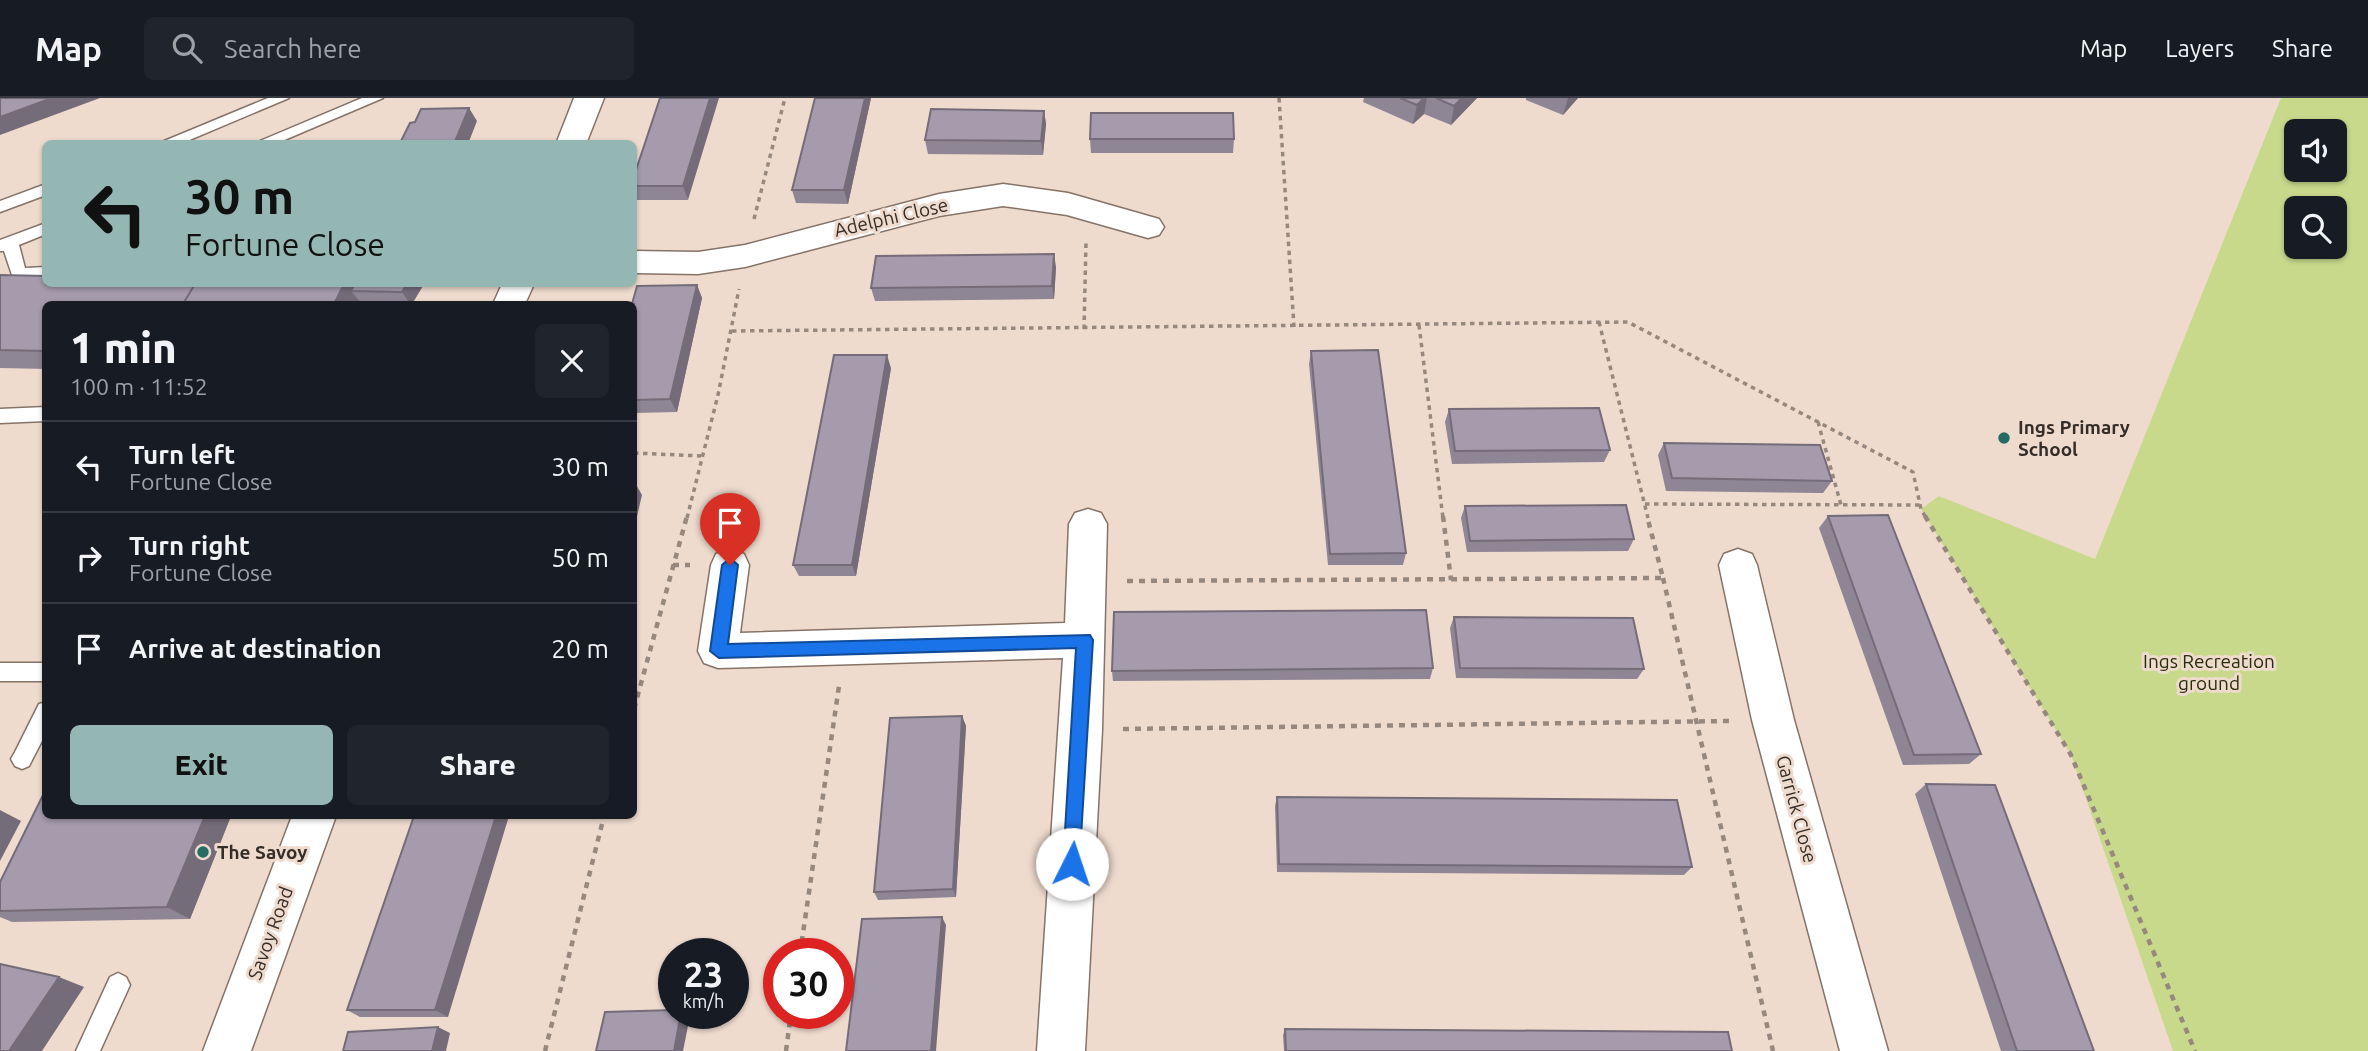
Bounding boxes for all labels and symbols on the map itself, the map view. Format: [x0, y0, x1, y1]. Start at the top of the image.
street label: Adelphi Close [832, 193, 950, 241]
place label: Ings Primary School [2018, 416, 2130, 460]
marker: Ings Primary School [1996, 430, 2012, 446]
pin [700, 493, 760, 565]
park label: Ings Recreation ground [2143, 650, 2275, 694]
street label: Garrick Close [1772, 753, 1822, 865]
position arrow [1035, 827, 1109, 901]
place label: The Savoy [217, 841, 307, 863]
marker: The Savoy [195, 844, 211, 860]
street label: Savoy Road [243, 884, 297, 982]
speed limit sign: 30 [763, 938, 854, 1029]

